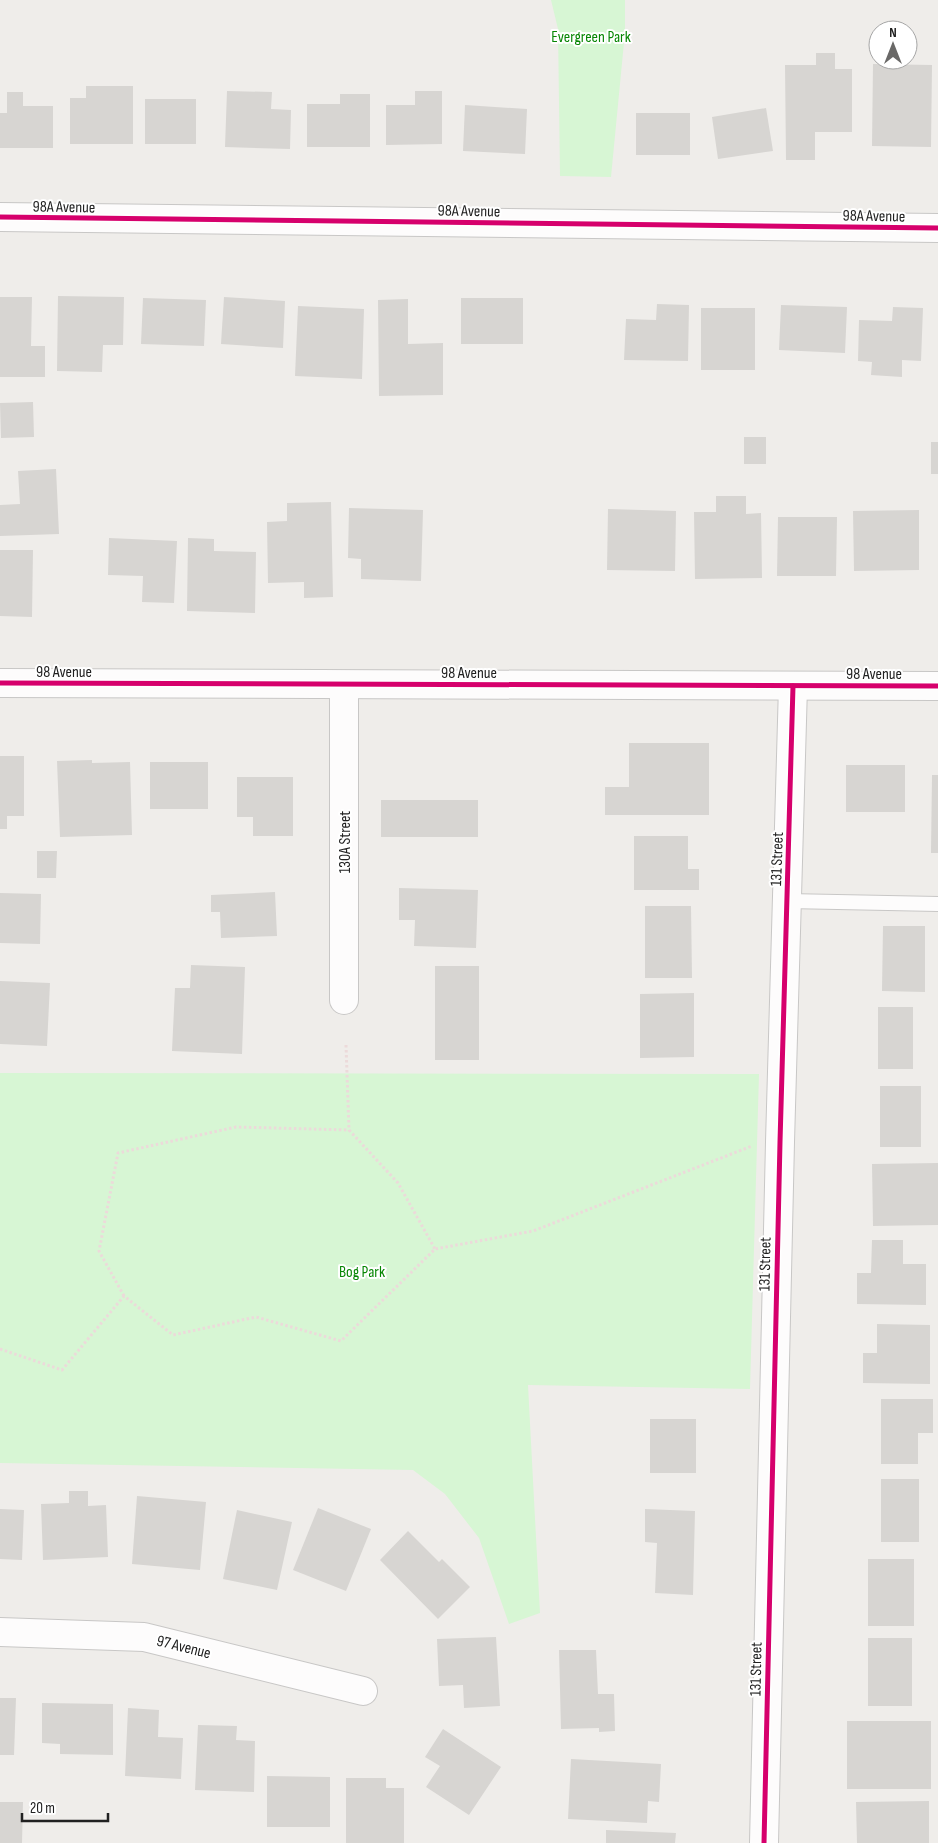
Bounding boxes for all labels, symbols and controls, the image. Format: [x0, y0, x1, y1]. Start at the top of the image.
north arrow [868, 20, 918, 70]
text: N [889, 24, 897, 41]
park label: Evergreen Park [551, 28, 631, 47]
street label: 98A Avenue [33, 197, 95, 218]
street label: 98A Avenue [438, 201, 500, 222]
street label: 98A Avenue [843, 206, 905, 227]
street label: 98 Avenue [36, 663, 92, 682]
street label: 98 Avenue [441, 664, 497, 683]
street label: 98 Avenue [846, 665, 902, 684]
street label: 130A Street [336, 811, 355, 873]
street label: 131 Street [767, 832, 788, 886]
street label: 131 Street [756, 1237, 775, 1291]
park label: Bog Park [339, 1263, 385, 1282]
street label: 97 Avenue [155, 1632, 213, 1663]
street label: 131 Street [747, 1642, 766, 1696]
scale bar [22, 1790, 109, 1822]
text: 20 m [30, 1799, 55, 1818]

